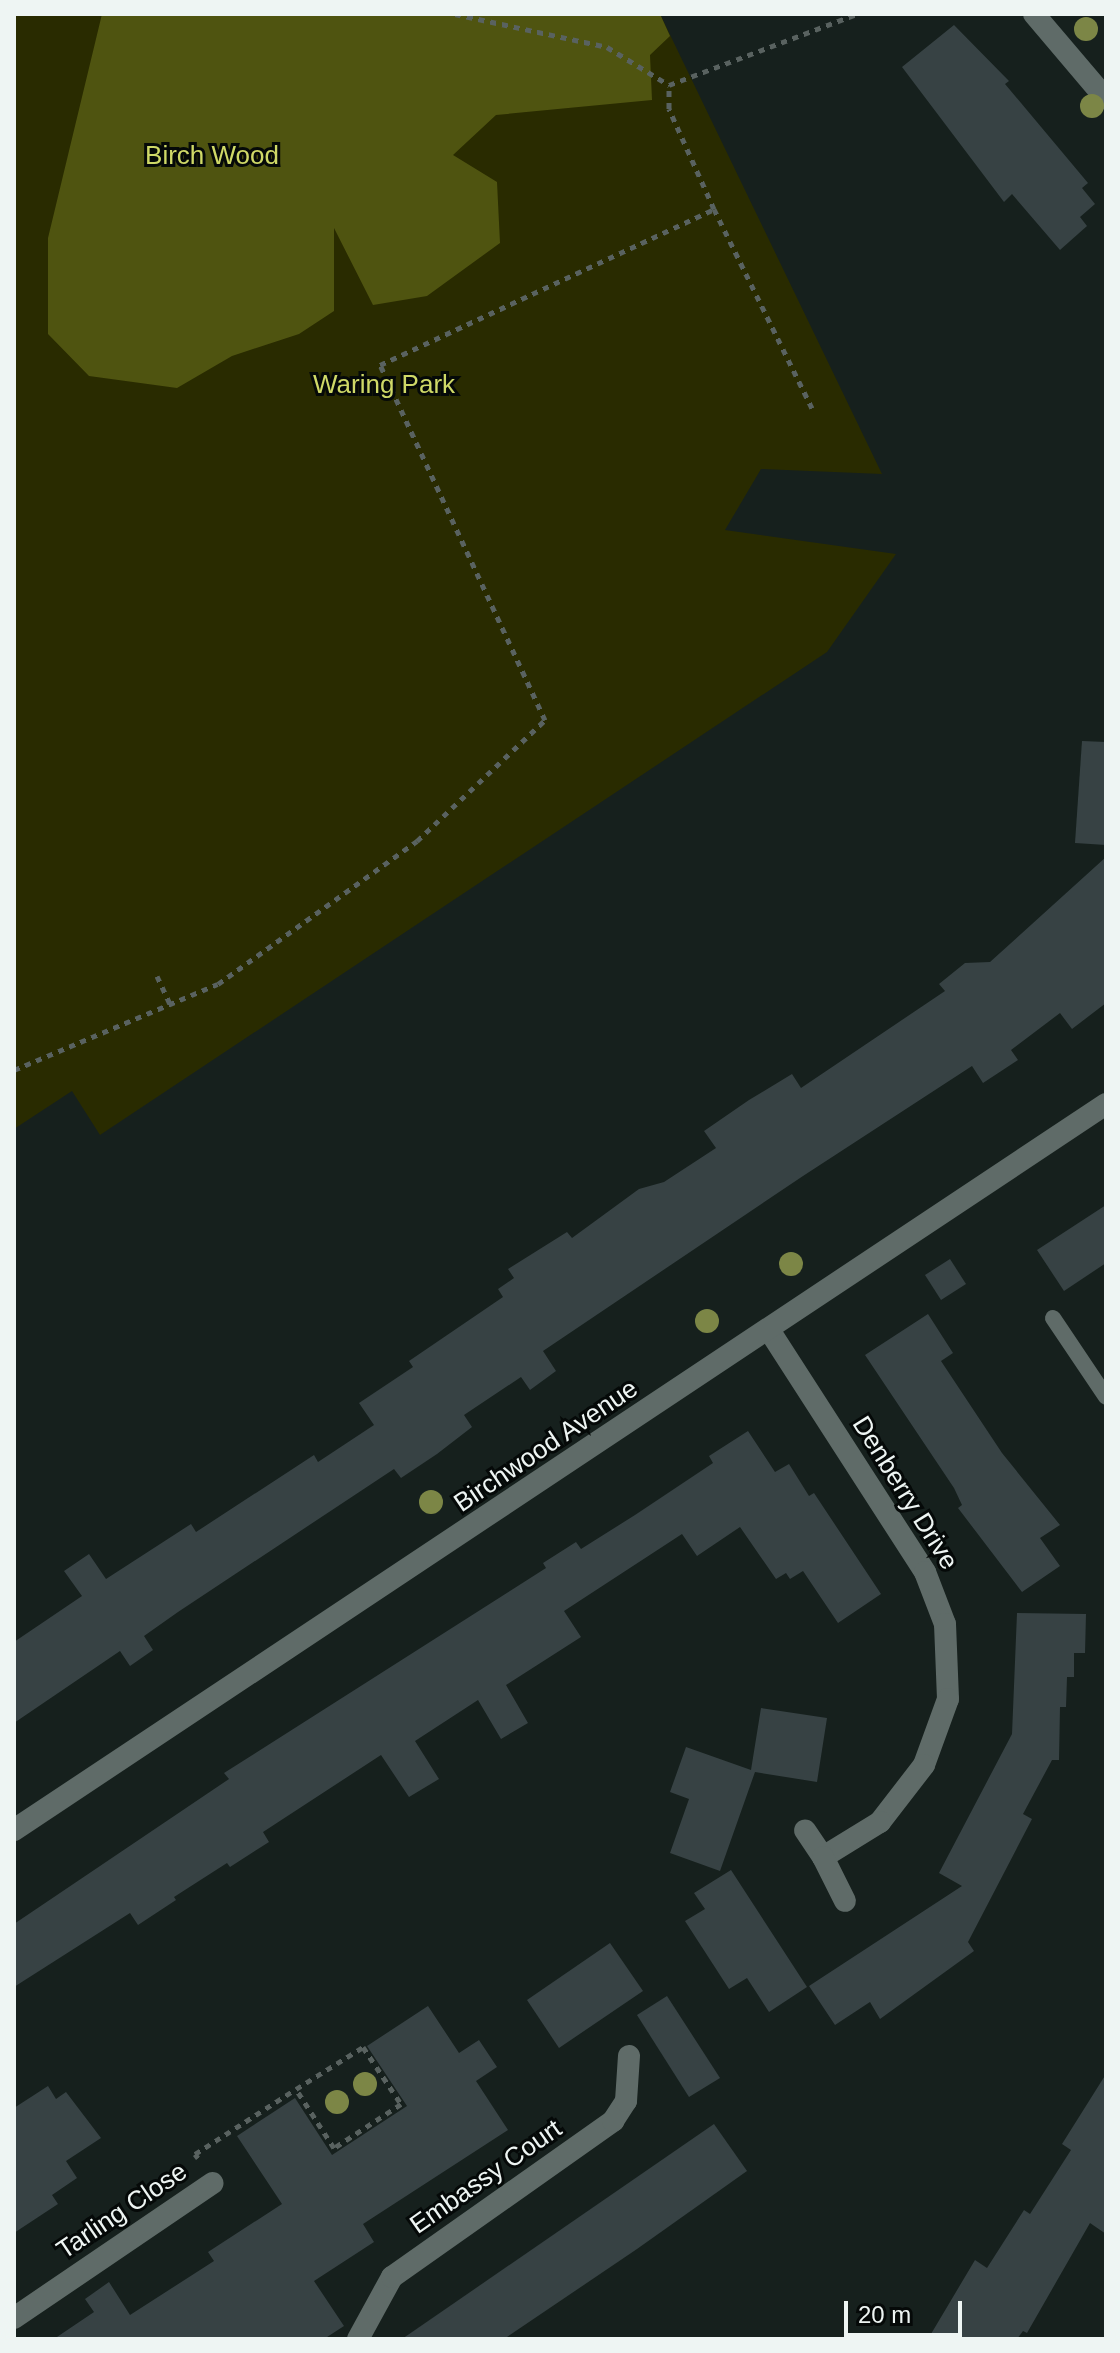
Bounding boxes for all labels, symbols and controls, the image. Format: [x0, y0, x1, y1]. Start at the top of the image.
park label: Birch Wood [145, 140, 279, 172]
park label: Waring Park [313, 369, 455, 401]
street label: Birchwood Avenue [448, 1373, 644, 1519]
street label: Denberry Drive [845, 1411, 965, 1575]
street label: Embassy Court [404, 2113, 568, 2241]
street label: Tarling Close [51, 2156, 193, 2266]
scale bar [848, 2285, 966, 2335]
text: 20 m [858, 2301, 911, 2328]

